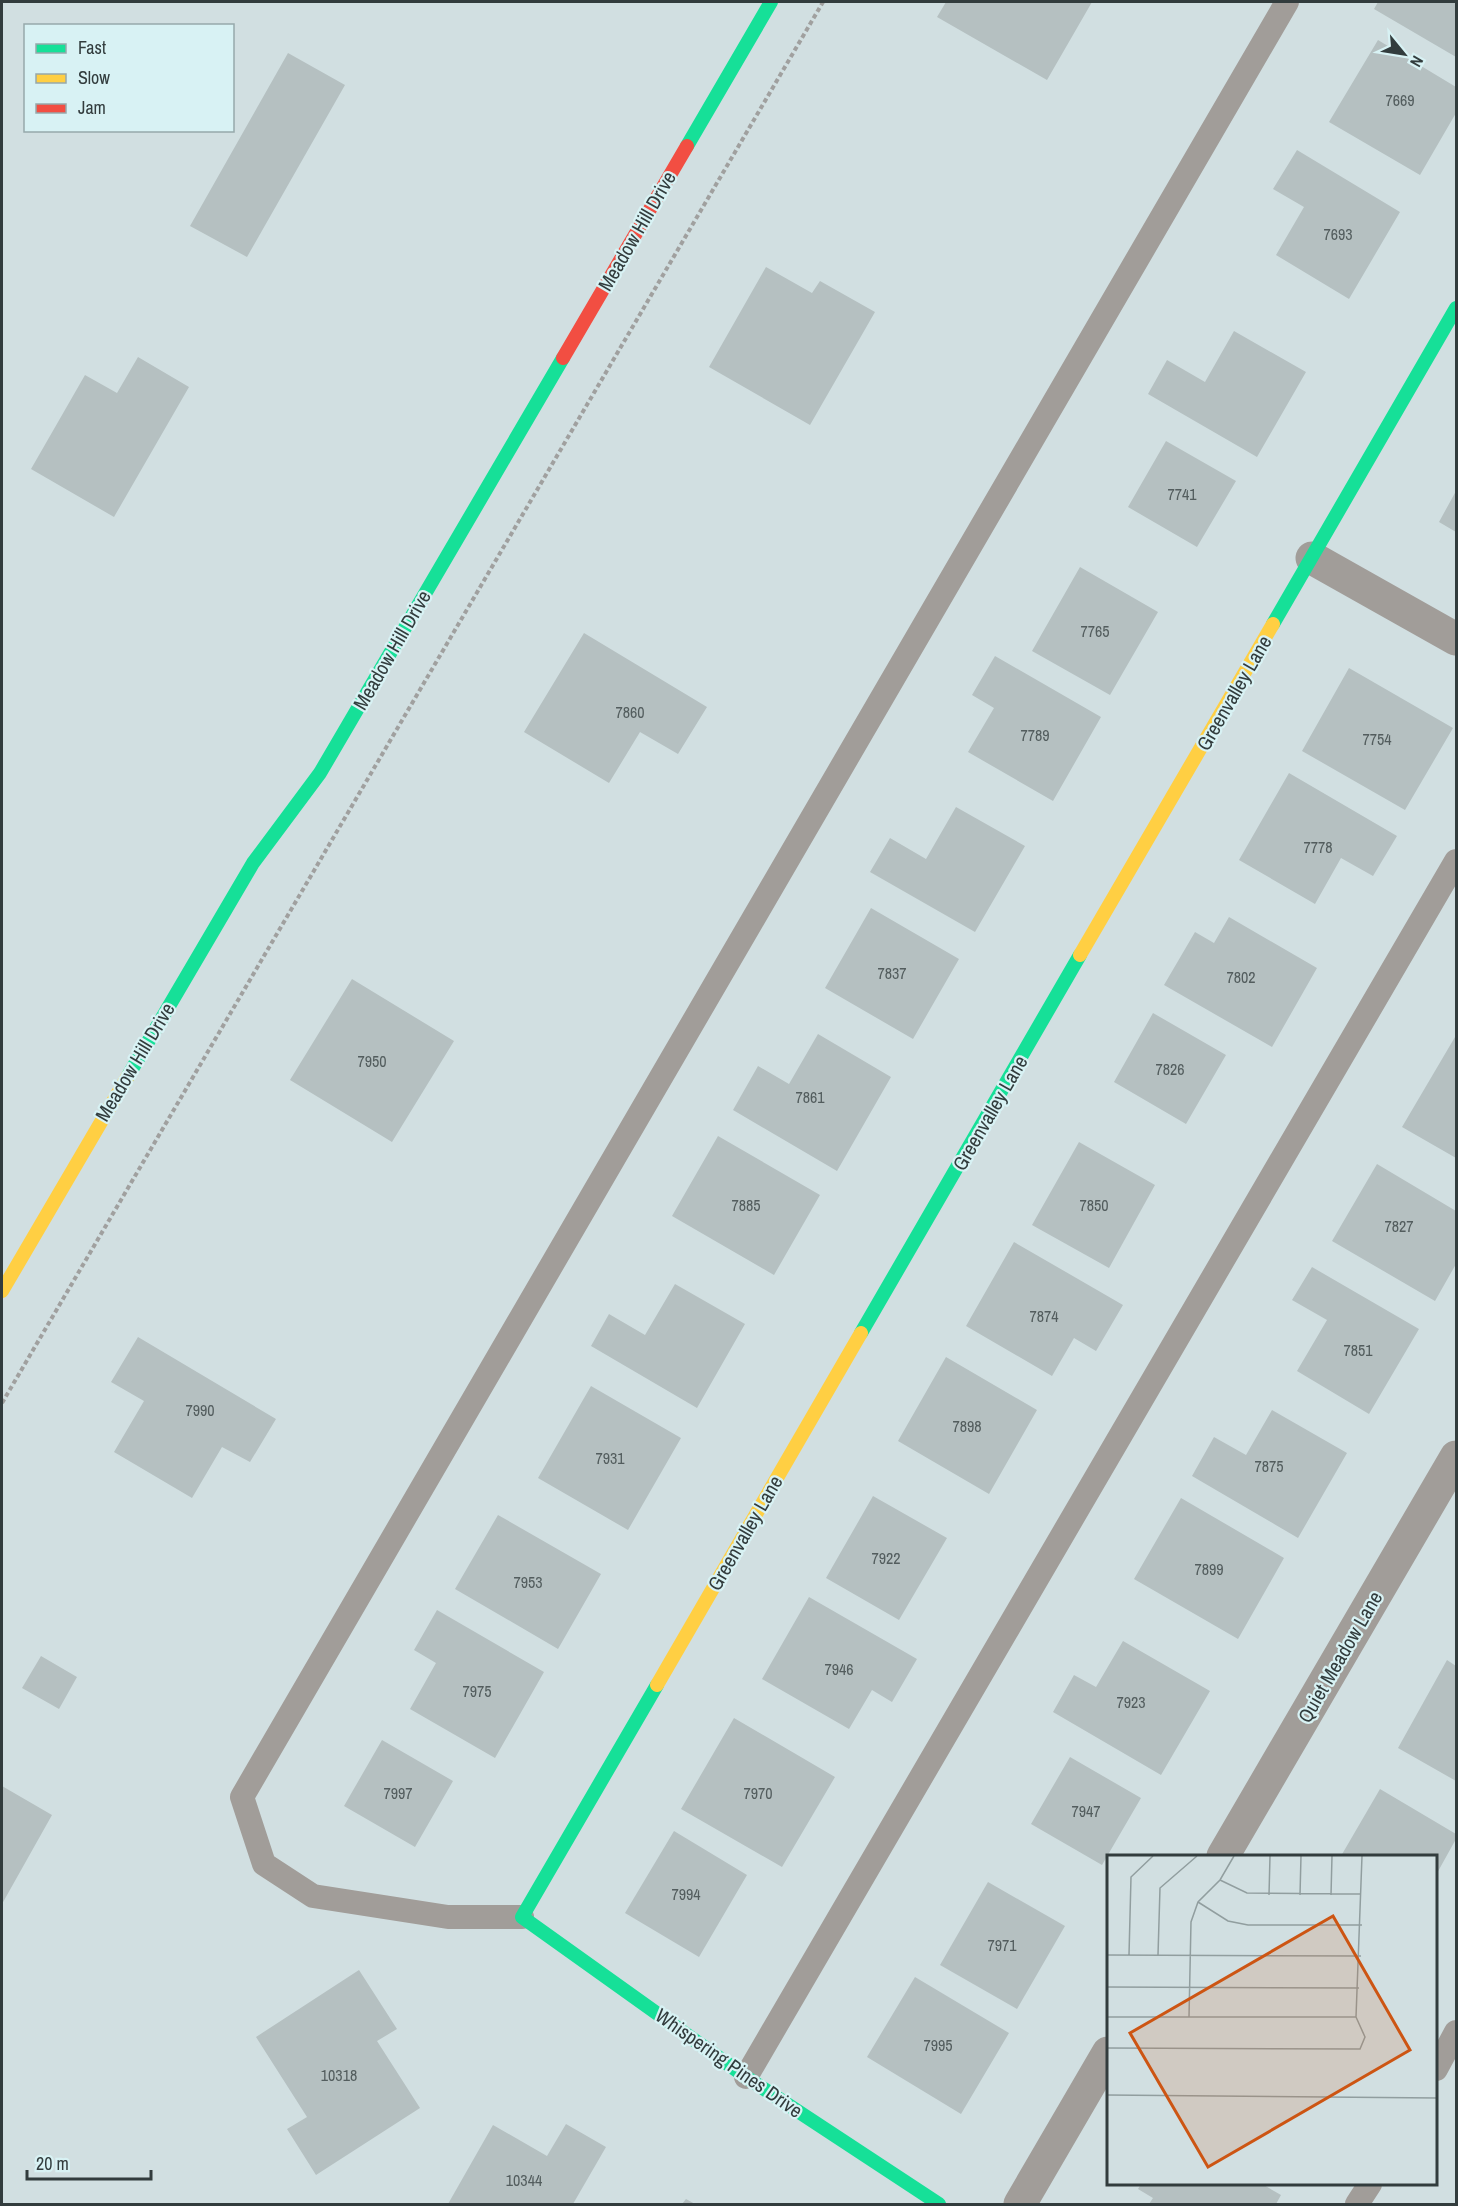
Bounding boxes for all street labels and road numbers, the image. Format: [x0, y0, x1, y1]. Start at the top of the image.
street label: Meadow Hill Drive [591, 166, 682, 296]
street label: Meadow Hill Drive [346, 585, 437, 715]
street label: Greenvalley Lane [1190, 630, 1277, 755]
street label: Meadow Hill Drive [89, 997, 181, 1126]
street label: Greenvalley Lane [946, 1050, 1033, 1175]
street label: Greenvalley Lane [701, 1470, 788, 1595]
street label: Quiet Meadow Lane [1291, 1586, 1388, 1727]
street label: Whispering Pines Drive [650, 2002, 808, 2124]

